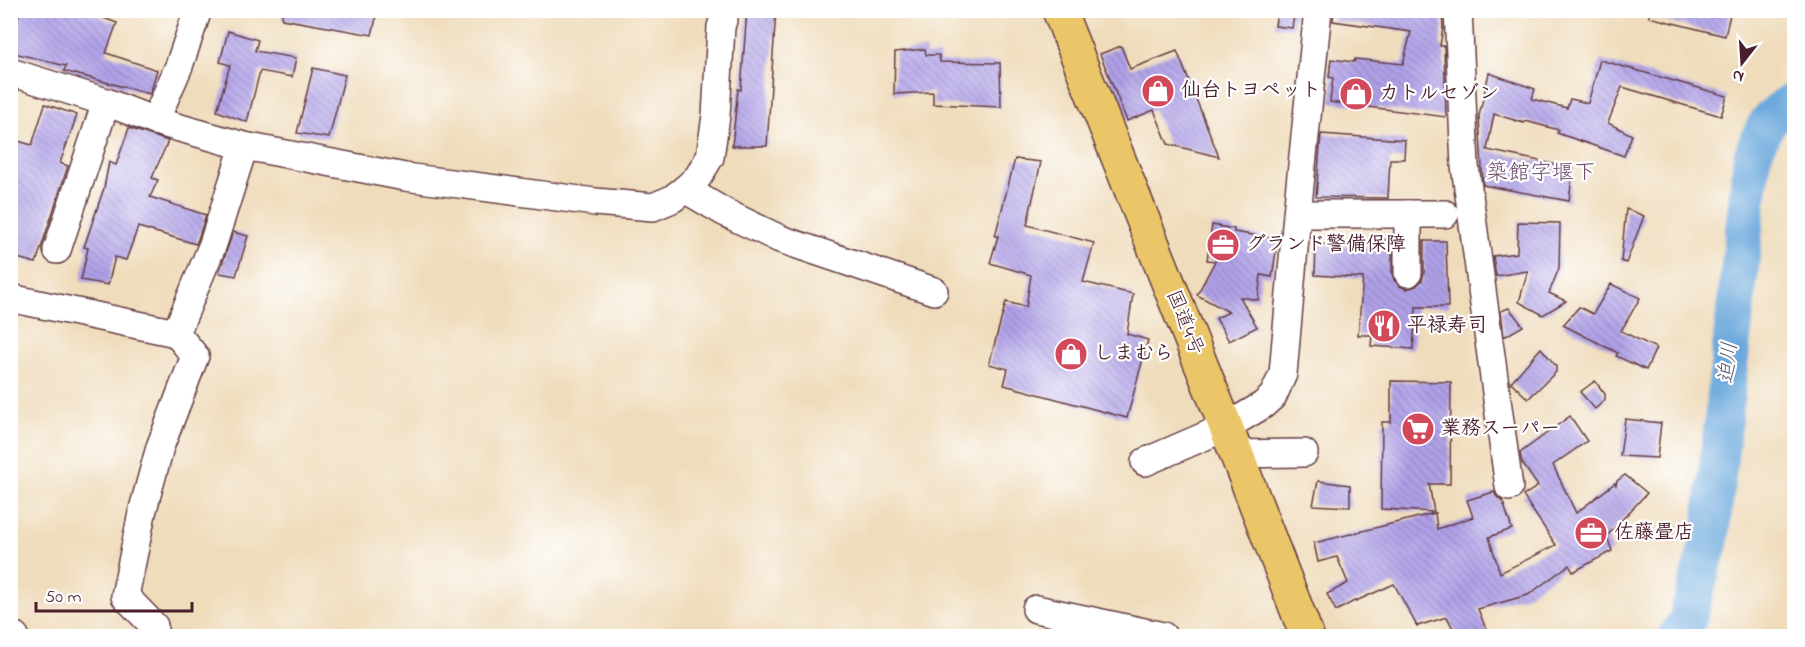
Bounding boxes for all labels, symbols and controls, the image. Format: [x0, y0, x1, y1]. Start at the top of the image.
north arrow [1712, 33, 1772, 93]
text: N [1729, 62, 1747, 88]
shop icon: 仙台トヨペット [1140, 73, 1176, 109]
shop icon: カトルセゾン [1338, 76, 1374, 112]
place label: 仙台トヨペット [1181, 77, 1321, 106]
place label: カトルセゾン [1379, 80, 1499, 109]
district label: 築館字堰下 [1486, 158, 1596, 190]
office icon: グランド警備保障 [1205, 227, 1241, 263]
place label: グランド警備保障 [1246, 231, 1406, 260]
street label: 国道4号 [1158, 286, 1210, 360]
restaurant icon: 平禄寿司 [1366, 308, 1402, 344]
place label: 平禄寿司 [1407, 312, 1487, 341]
shop icon: しまむら [1053, 336, 1089, 372]
place label: しまむら [1094, 340, 1174, 369]
water label: 迫川 [1712, 341, 1746, 385]
supermarket icon: 業務スーパー [1400, 411, 1436, 447]
place label: 業務スーパー [1441, 415, 1560, 444]
office icon: 佐藤畳店 [1573, 515, 1609, 551]
place label: 佐藤畳店 [1614, 519, 1694, 548]
scale bar [36, 575, 192, 613]
text: 50 m [45, 585, 82, 611]

